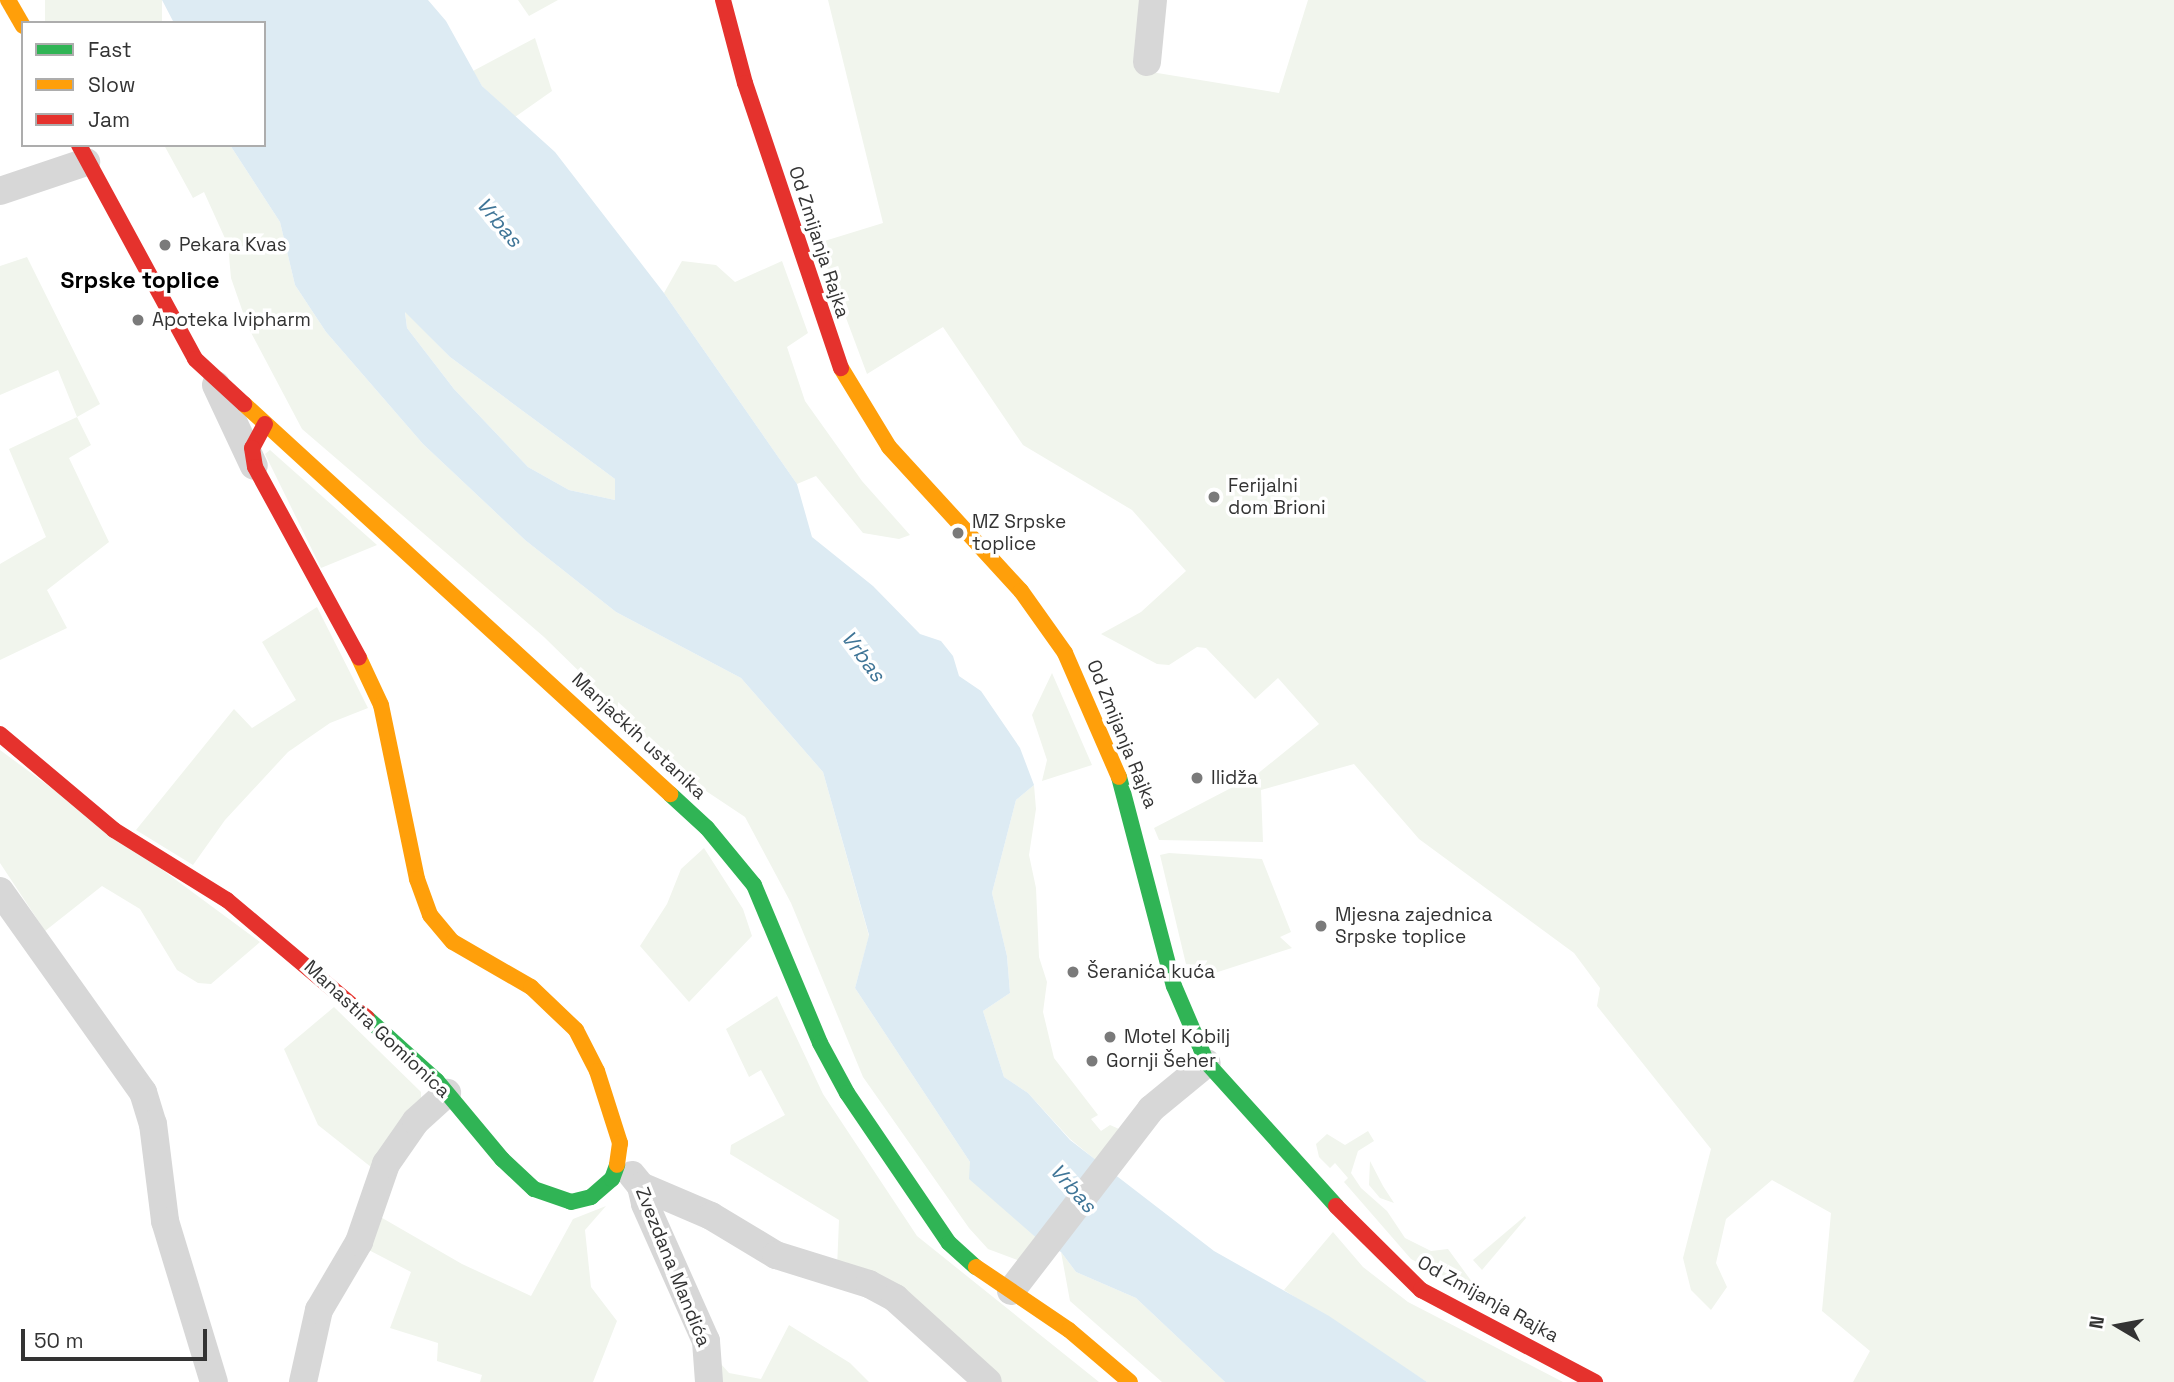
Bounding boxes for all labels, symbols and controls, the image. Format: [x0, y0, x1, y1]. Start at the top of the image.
legend [21, 21, 266, 147]
text: Fast [88, 36, 132, 63]
text: Slow [88, 71, 136, 98]
text: Jam [88, 106, 130, 133]
street label: Od Zmijanja Rajka [784, 163, 854, 321]
water label: Vrbas [471, 192, 527, 252]
place label: Pekara Kvas [179, 234, 287, 256]
marker: Pekara Kvas [157, 237, 173, 253]
district label: Srpske toplice [61, 266, 219, 294]
place label: Apoteka Ivipharm [152, 309, 311, 331]
marker: Apoteka Ivipharm [130, 312, 146, 328]
place label: Ferijalni dom Brioni [1228, 475, 1326, 519]
marker: Ferijalni dom Brioni [1206, 489, 1222, 505]
place label: MZ Srpske toplice [972, 511, 1066, 555]
marker: MZ Srpske toplice [950, 525, 966, 541]
water label: Vrbas [836, 626, 890, 686]
street label: Od Zmijanja Rajka [1082, 656, 1162, 812]
street label: Manjačkih ustanika [567, 668, 711, 804]
place label: Ilidža [1211, 767, 1258, 789]
marker: Ilidža [1189, 770, 1205, 786]
place label: Mjesna zajednica Srpske toplice [1335, 904, 1492, 948]
marker: Mjesna zajednica Srpske toplice [1313, 918, 1329, 934]
street label: Manastira Gomionica [299, 955, 455, 1103]
place label: Šeranića kuća [1087, 961, 1215, 983]
marker: Šeranića kuća [1065, 964, 1081, 980]
place label: Motel Kobilj [1124, 1026, 1230, 1048]
marker: Motel Kobilj [1102, 1029, 1118, 1045]
place label: Gornji Šeher [1106, 1050, 1216, 1072]
marker: Gornji Šeher [1084, 1053, 1100, 1069]
water label: Vrbas [1044, 1158, 1102, 1218]
street label: Zvezdana Mandića [631, 1184, 715, 1350]
street label: Od Zmijanja Rajka [1413, 1251, 1563, 1347]
north arrow [2083, 1291, 2153, 1361]
text: N [2083, 1314, 2110, 1331]
scale bar [24, 1316, 210, 1360]
text: 50 m [34, 1327, 84, 1354]

